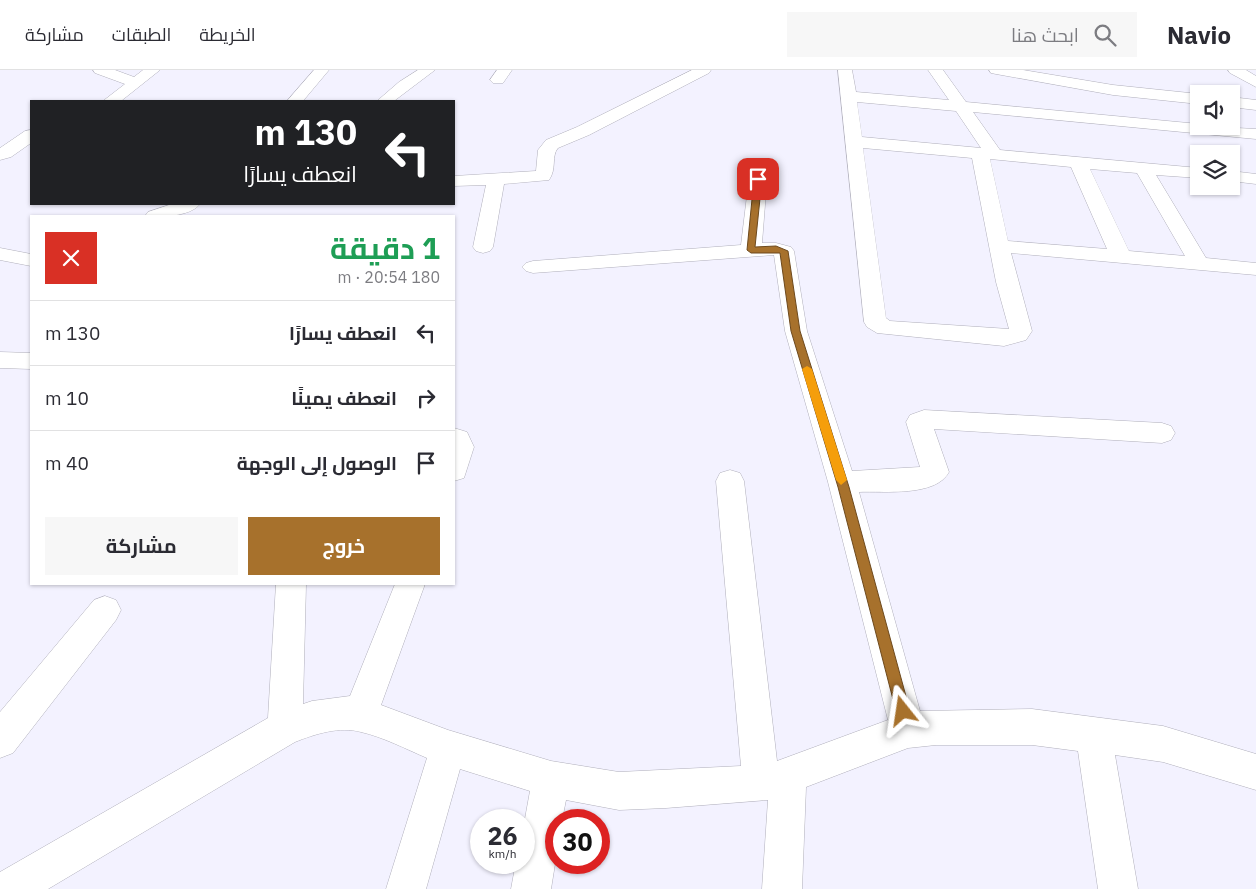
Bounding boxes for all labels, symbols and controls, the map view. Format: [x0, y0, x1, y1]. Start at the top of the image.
search box [787, 12, 1137, 57]
text: Navio [1167, 19, 1231, 51]
icon: search [1091, 21, 1119, 49]
text: مشاركة [25, 23, 84, 46]
text: الطبقات [112, 23, 171, 46]
text: الخريطة [199, 23, 256, 46]
text: ابحث هنا [1011, 23, 1079, 47]
map controls [1190, 85, 1240, 195]
button: sound [1190, 85, 1240, 135]
text: 130 m [254, 109, 357, 155]
icon: left [375, 120, 440, 185]
button: layers [1190, 145, 1240, 195]
pin [737, 158, 779, 200]
text: انعطف يسارًا [243, 159, 357, 188]
icon: arrive [744, 165, 772, 193]
text: 1 دقيقة [330, 228, 440, 267]
button: close [45, 232, 97, 284]
text: 180 m · 20:54 [338, 267, 440, 287]
icon: left [412, 319, 440, 347]
text: 130 m [45, 321, 100, 345]
text: انعطف يسارًا [289, 321, 397, 345]
icon: right [412, 384, 440, 412]
text: 10 m [45, 386, 89, 410]
text: انعطف يمينًا [291, 386, 397, 410]
icon: arrive [412, 449, 440, 477]
text: 40 m [45, 451, 89, 475]
text: الوصول إلى الوجهة [237, 451, 397, 475]
button: مشاركة [45, 517, 238, 575]
button: خروج [248, 517, 440, 575]
position arrow [876, 684, 928, 736]
speed limit sign: 30 [545, 809, 610, 874]
text: 26 [487, 819, 518, 852]
text: km/h [488, 846, 517, 861]

